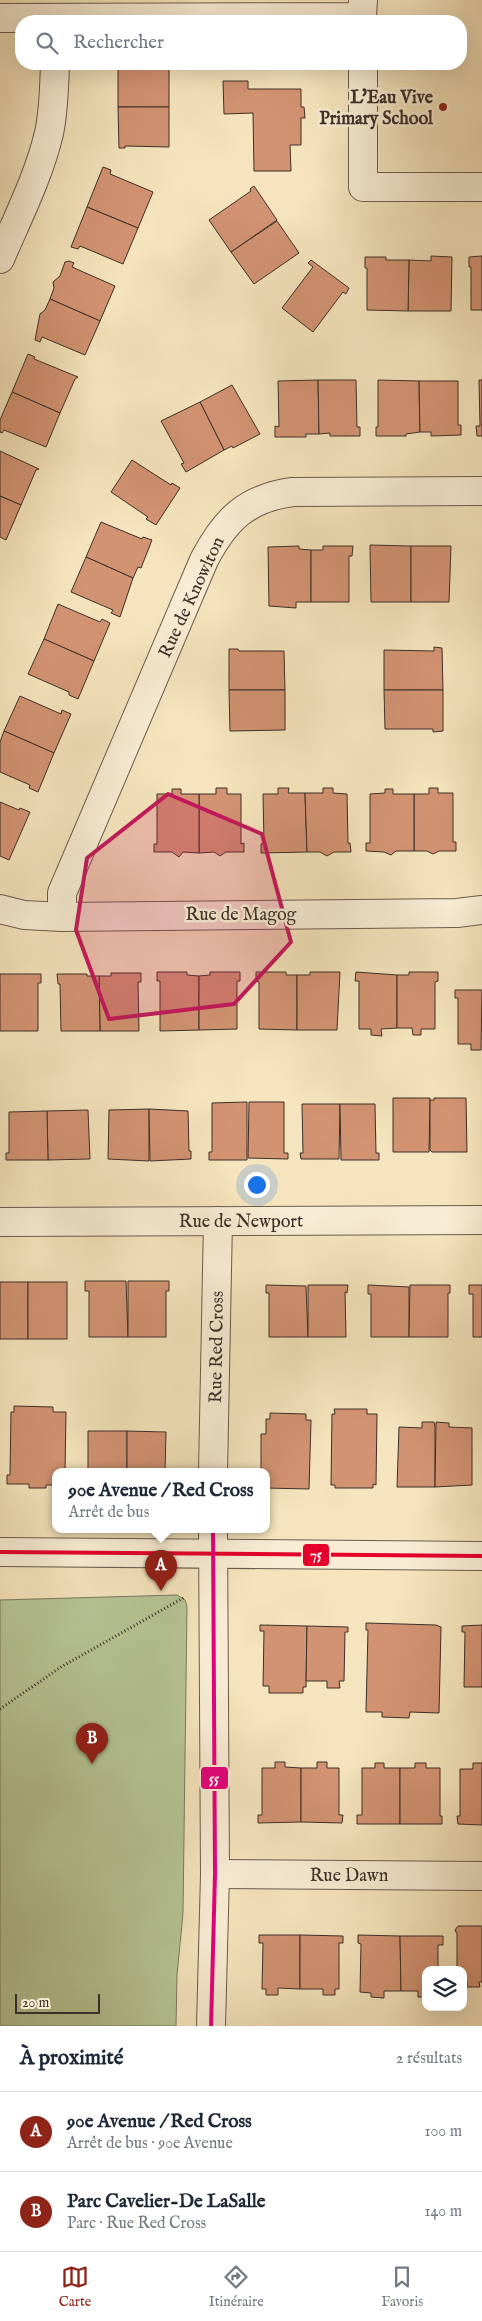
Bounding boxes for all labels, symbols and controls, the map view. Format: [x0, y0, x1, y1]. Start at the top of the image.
search box [15, 15, 467, 70]
icon: search [33, 29, 61, 57]
text: Rechercher [73, 31, 164, 55]
place label: L'Eau Vive Primary School [319, 87, 434, 131]
marker: L'Eau Vive Primary School [437, 101, 449, 113]
street label: Rue de Knowlton [154, 533, 231, 662]
street label: Rue de Magog [186, 904, 297, 927]
your location [244, 1172, 270, 1198]
street label: Rue de Newport [179, 1211, 303, 1234]
street label: Rue Red Cross [205, 1291, 230, 1403]
popup [52, 1468, 270, 1533]
text: 90e Avenue / Red Cross [69, 1479, 253, 1503]
text: Arrêt de bus [69, 1503, 149, 1523]
line badge: 75 [302, 1543, 330, 1567]
text: 75 [310, 1546, 322, 1564]
pin: A [145, 1550, 177, 1591]
pin: B [76, 1723, 108, 1764]
line badge: 55 [200, 1766, 229, 1790]
text: 55 [209, 1770, 219, 1788]
street label: Rue Dawn [310, 1865, 389, 1888]
map controls [422, 1966, 467, 2011]
button: layers [422, 1966, 467, 2011]
scale bar [15, 1991, 100, 2014]
text: 20 m [22, 1994, 49, 2012]
text: À proximité [20, 2045, 123, 2072]
text: 2 résultats [396, 2049, 462, 2069]
text: 90e Avenue / Red Cross [67, 2110, 252, 2134]
text: A [31, 2122, 41, 2142]
text: 100 m [425, 2122, 462, 2142]
text: Arrêt de bus · 90e Avenue [67, 2134, 233, 2154]
text: Parc Cavelier-De LaSalle [67, 2190, 266, 2214]
text: B [31, 2202, 41, 2222]
text: 140 m [424, 2202, 462, 2222]
text: Parc · Rue Red Cross [67, 2214, 206, 2234]
tab: Carte [59, 2263, 91, 2311]
tab: Itinéraire [209, 2263, 264, 2311]
tab: Favoris [381, 2263, 423, 2311]

